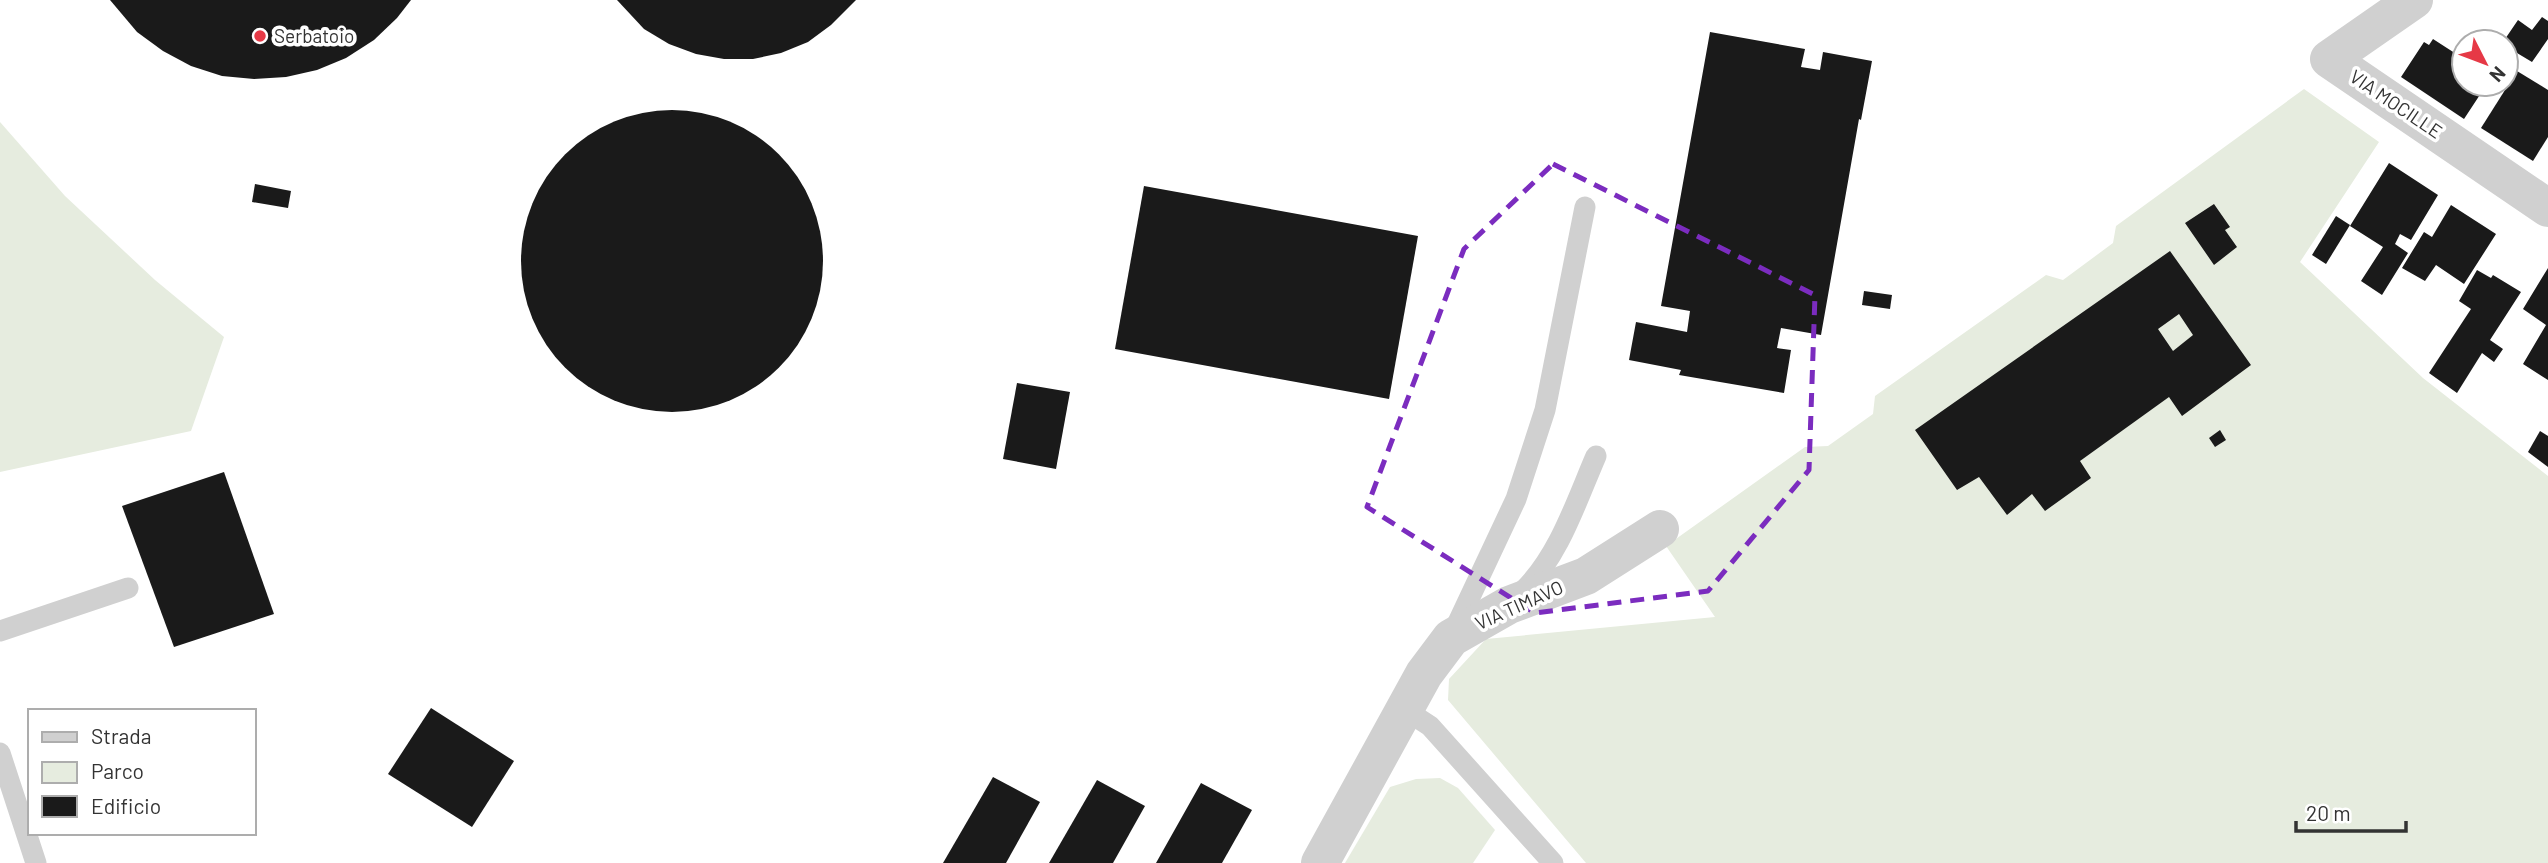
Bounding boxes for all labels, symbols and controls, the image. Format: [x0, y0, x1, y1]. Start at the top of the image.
place label: Serbatoio [274, 24, 354, 47]
marker: Serbatoio [252, 28, 268, 44]
north arrow [2450, 28, 2520, 98]
text: N [2485, 62, 2511, 87]
street label: VIA MOCILLE [2346, 64, 2447, 143]
street label: VIA TIMAVO [1471, 575, 1566, 634]
legend [28, 709, 256, 835]
text: Strada [91, 723, 151, 748]
text: Parco [91, 758, 144, 783]
scale bar [2296, 790, 2406, 834]
text: Edificio [91, 793, 161, 818]
text: 20 m [2306, 800, 2351, 825]

